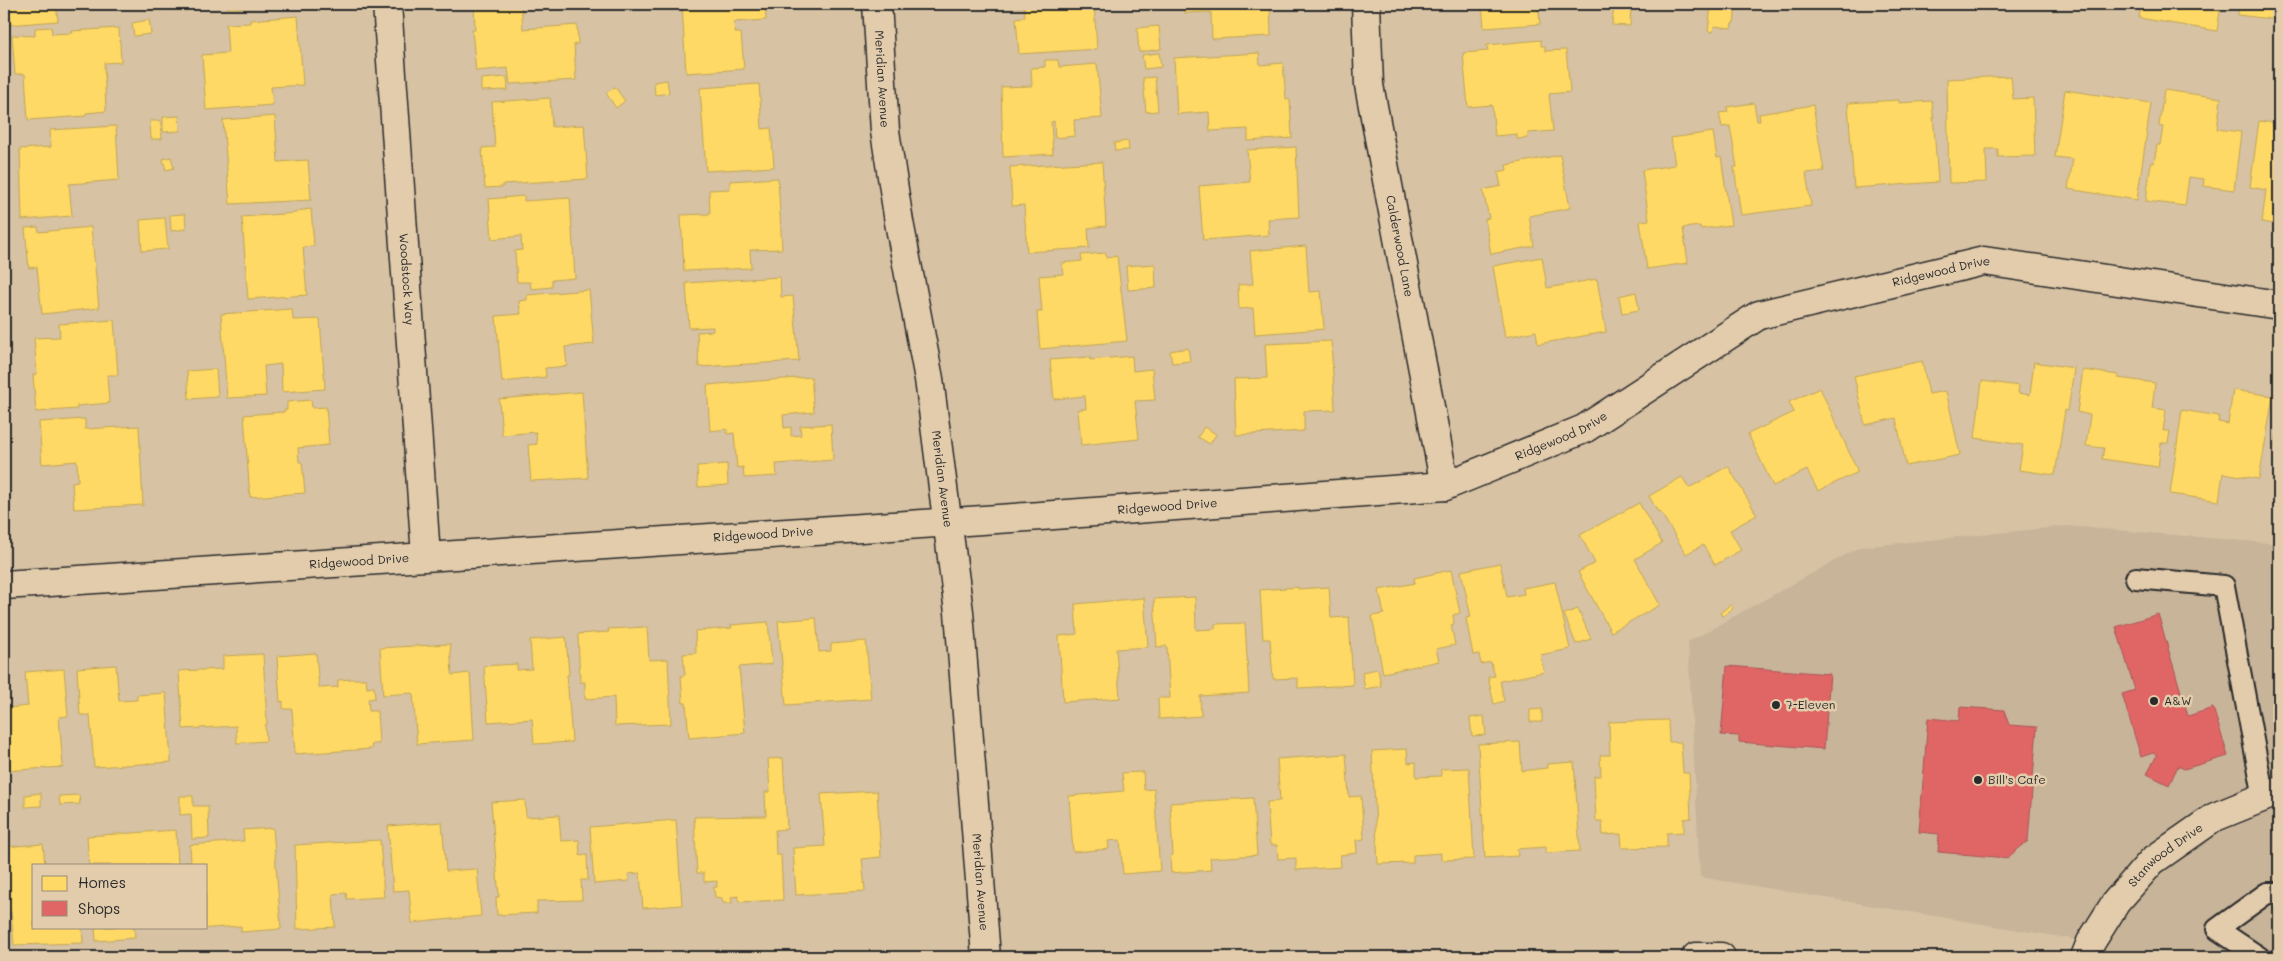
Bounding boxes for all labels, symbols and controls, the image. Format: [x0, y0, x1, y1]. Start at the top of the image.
street label: Meridian Avenue [872, 30, 894, 128]
street label: Calderwood Lane [1383, 194, 1418, 298]
street label: Woodstock Way [396, 233, 419, 326]
street label: Ridgewood Drive [1891, 252, 1991, 290]
street label: Ridgewood Drive [1512, 407, 1610, 463]
street label: Meridian Avenue [929, 429, 957, 528]
street label: Ridgewood Drive [1117, 494, 1218, 517]
street label: Ridgewood Drive [713, 522, 814, 545]
street label: Ridgewood Drive [309, 549, 410, 572]
place label: A&W [2164, 692, 2192, 708]
marker: A&W [2148, 695, 2160, 707]
place label: 7-Eleven [1786, 696, 1835, 712]
marker: 7-Eleven [1770, 699, 1782, 711]
place label: Bill's Cafe [1988, 771, 2046, 787]
marker: Bill's Cafe [1972, 774, 1984, 786]
street label: Stanwood Drive [2124, 819, 2206, 890]
street label: Meridian Avenue [969, 833, 993, 931]
legend [32, 864, 208, 928]
text: Homes [78, 872, 126, 892]
text: Shops [78, 898, 120, 918]

